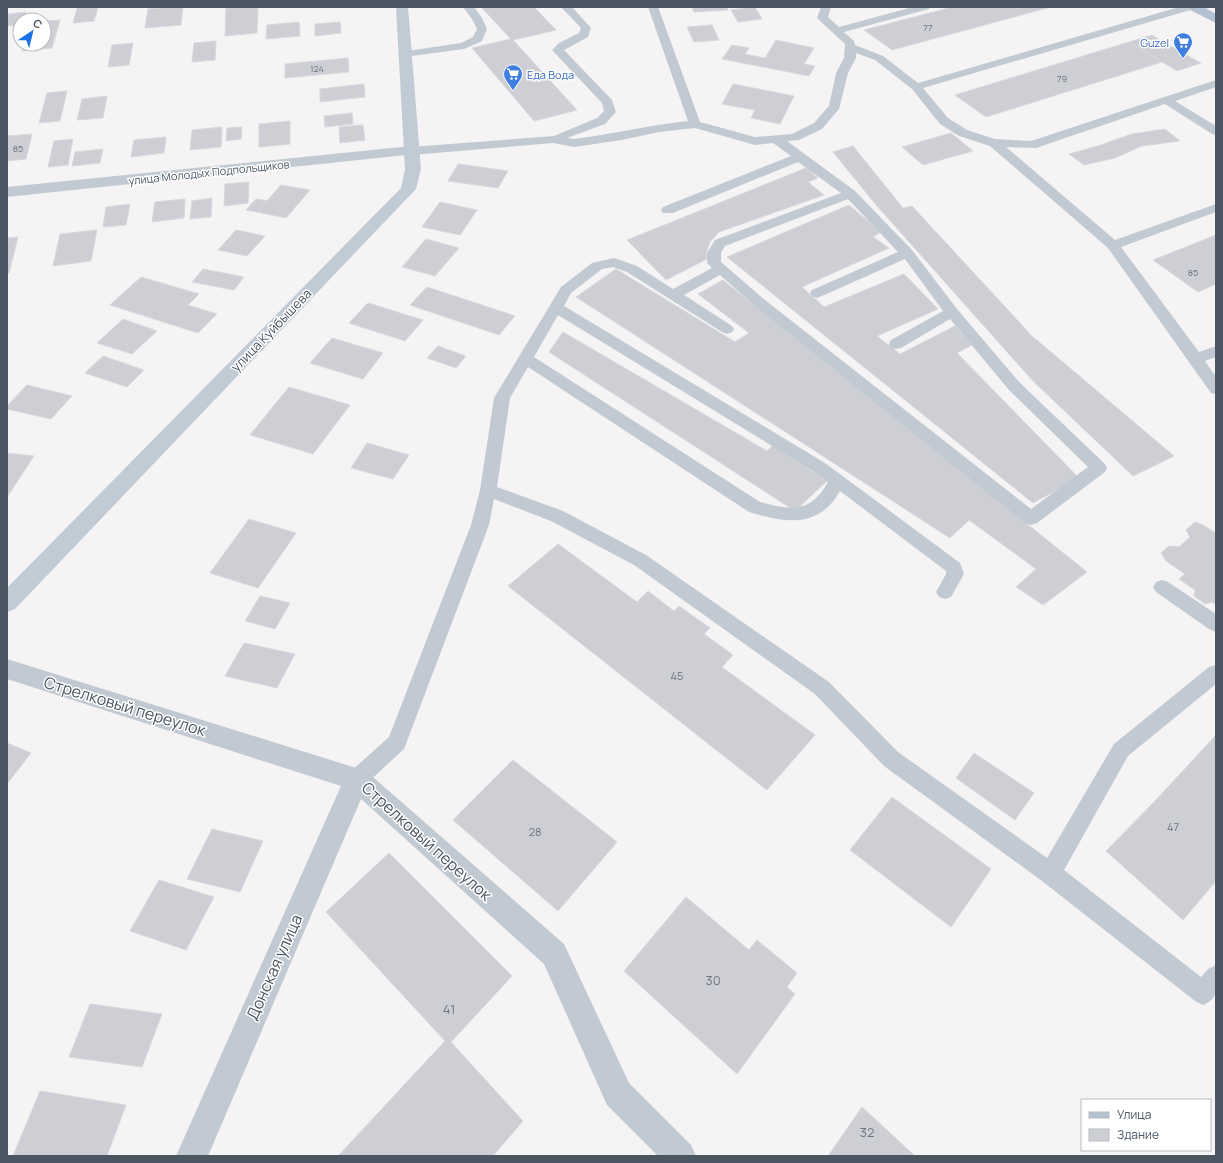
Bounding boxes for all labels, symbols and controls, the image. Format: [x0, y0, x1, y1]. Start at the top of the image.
north arrow [12, 12, 52, 52]
text: С [30, 15, 46, 32]
house number: 77 [923, 21, 933, 34]
supermarket icon: Guzel [1172, 31, 1194, 59]
place label: Guzel [1140, 35, 1169, 50]
house number: 124 [310, 62, 324, 75]
supermarket icon: Еда Вода [502, 63, 524, 91]
place label: Еда Вода [527, 67, 574, 82]
house number: 79 [1057, 72, 1067, 85]
house number: 85 [13, 142, 23, 155]
street label: улица Молодых Подпольщиков [128, 156, 290, 188]
house number: 85 [1188, 266, 1198, 279]
street label: улица Куйбышева [227, 285, 315, 375]
house number: 45 [671, 668, 683, 683]
street label: Стрелковый переулок [41, 671, 210, 741]
street label: Стрелковый переулок [357, 777, 498, 906]
house number: 47 [1167, 819, 1179, 834]
house number: 28 [529, 824, 541, 839]
street label: Донская улица [241, 911, 307, 1023]
house number: 30 [705, 971, 721, 989]
house number: 41 [443, 1000, 455, 1018]
legend [1081, 1099, 1211, 1151]
text: Улица [1117, 1106, 1151, 1123]
house number: 32 [860, 1123, 874, 1141]
text: Здание [1117, 1126, 1159, 1143]

